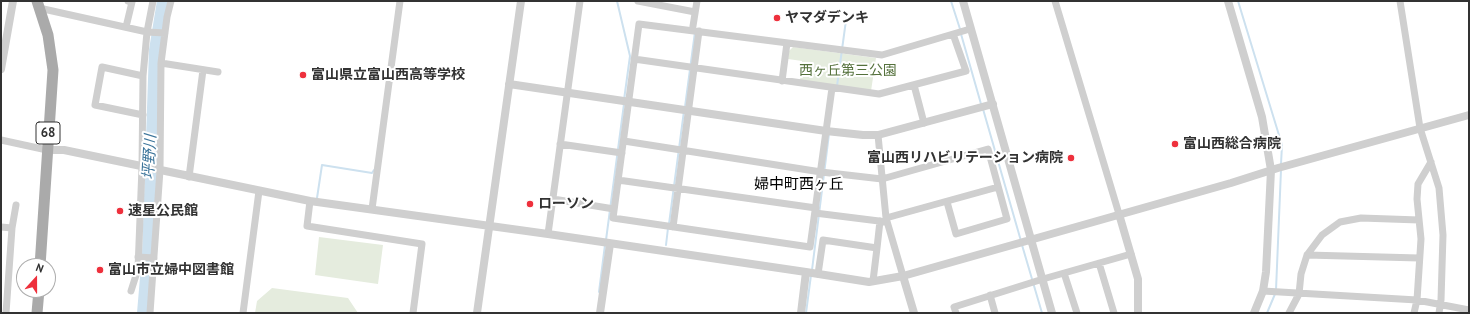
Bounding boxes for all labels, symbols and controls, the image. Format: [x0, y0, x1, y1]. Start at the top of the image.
place label: ヤマダデンキ [785, 10, 869, 26]
marker: ヤマダデンキ [772, 13, 782, 23]
park label: 西ヶ丘第三公園 [799, 63, 897, 79]
place label: 富山県立富山西高等学校 [311, 67, 465, 83]
marker: 富山県立富山西高等学校 [298, 70, 308, 80]
road number: 68 [36, 122, 60, 144]
water label: 坪野川 [140, 134, 160, 180]
place label: 富山西総合病院 [1183, 136, 1281, 152]
marker: 富山西総合病院 [1170, 139, 1180, 149]
place label: 富山西リハビリテーション病院 [867, 150, 1063, 166]
marker: 富山西リハビリテーション病院 [1066, 153, 1076, 163]
district label: 婦中町西ヶ丘 [754, 176, 844, 194]
place label: ローソン [538, 196, 594, 212]
marker: ローソン [525, 199, 535, 209]
place label: 速星公民館 [128, 203, 198, 219]
marker: 速星公民館 [115, 206, 125, 216]
north arrow [16, 258, 56, 298]
text: N [34, 260, 46, 276]
place label: 富山市立婦中図書館 [108, 262, 234, 278]
marker: 富山市立婦中図書館 [95, 265, 105, 275]

